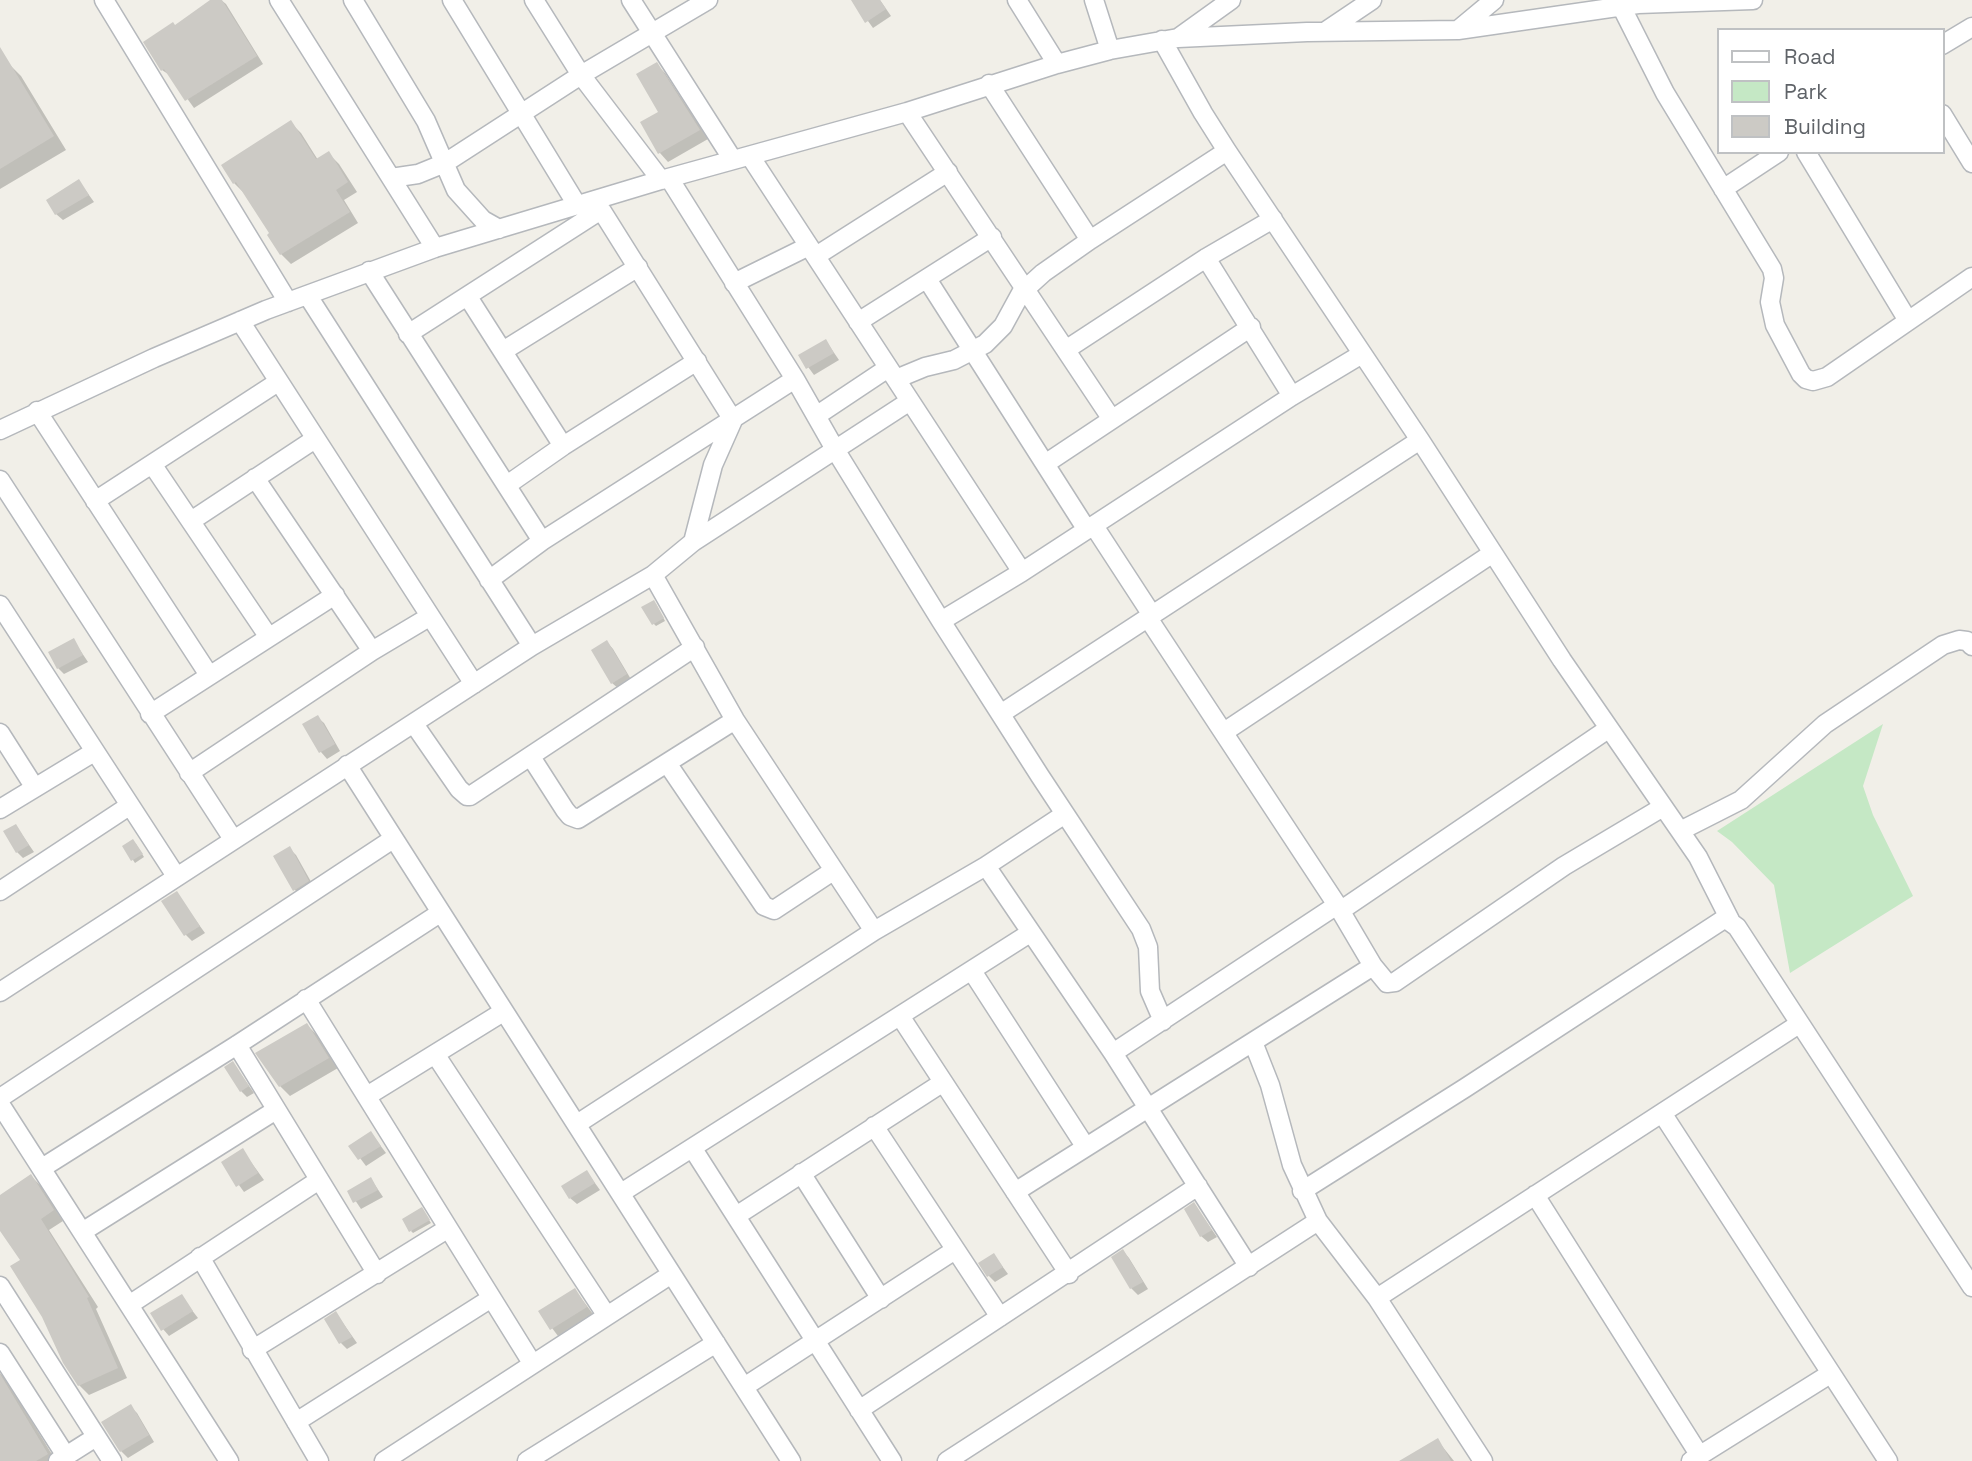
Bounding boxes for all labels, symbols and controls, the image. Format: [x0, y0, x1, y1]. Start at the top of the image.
legend [1716, 28, 1944, 154]
text: Road [1784, 43, 1836, 70]
text: Park [1784, 78, 1828, 105]
text: Building [1784, 113, 1866, 140]

